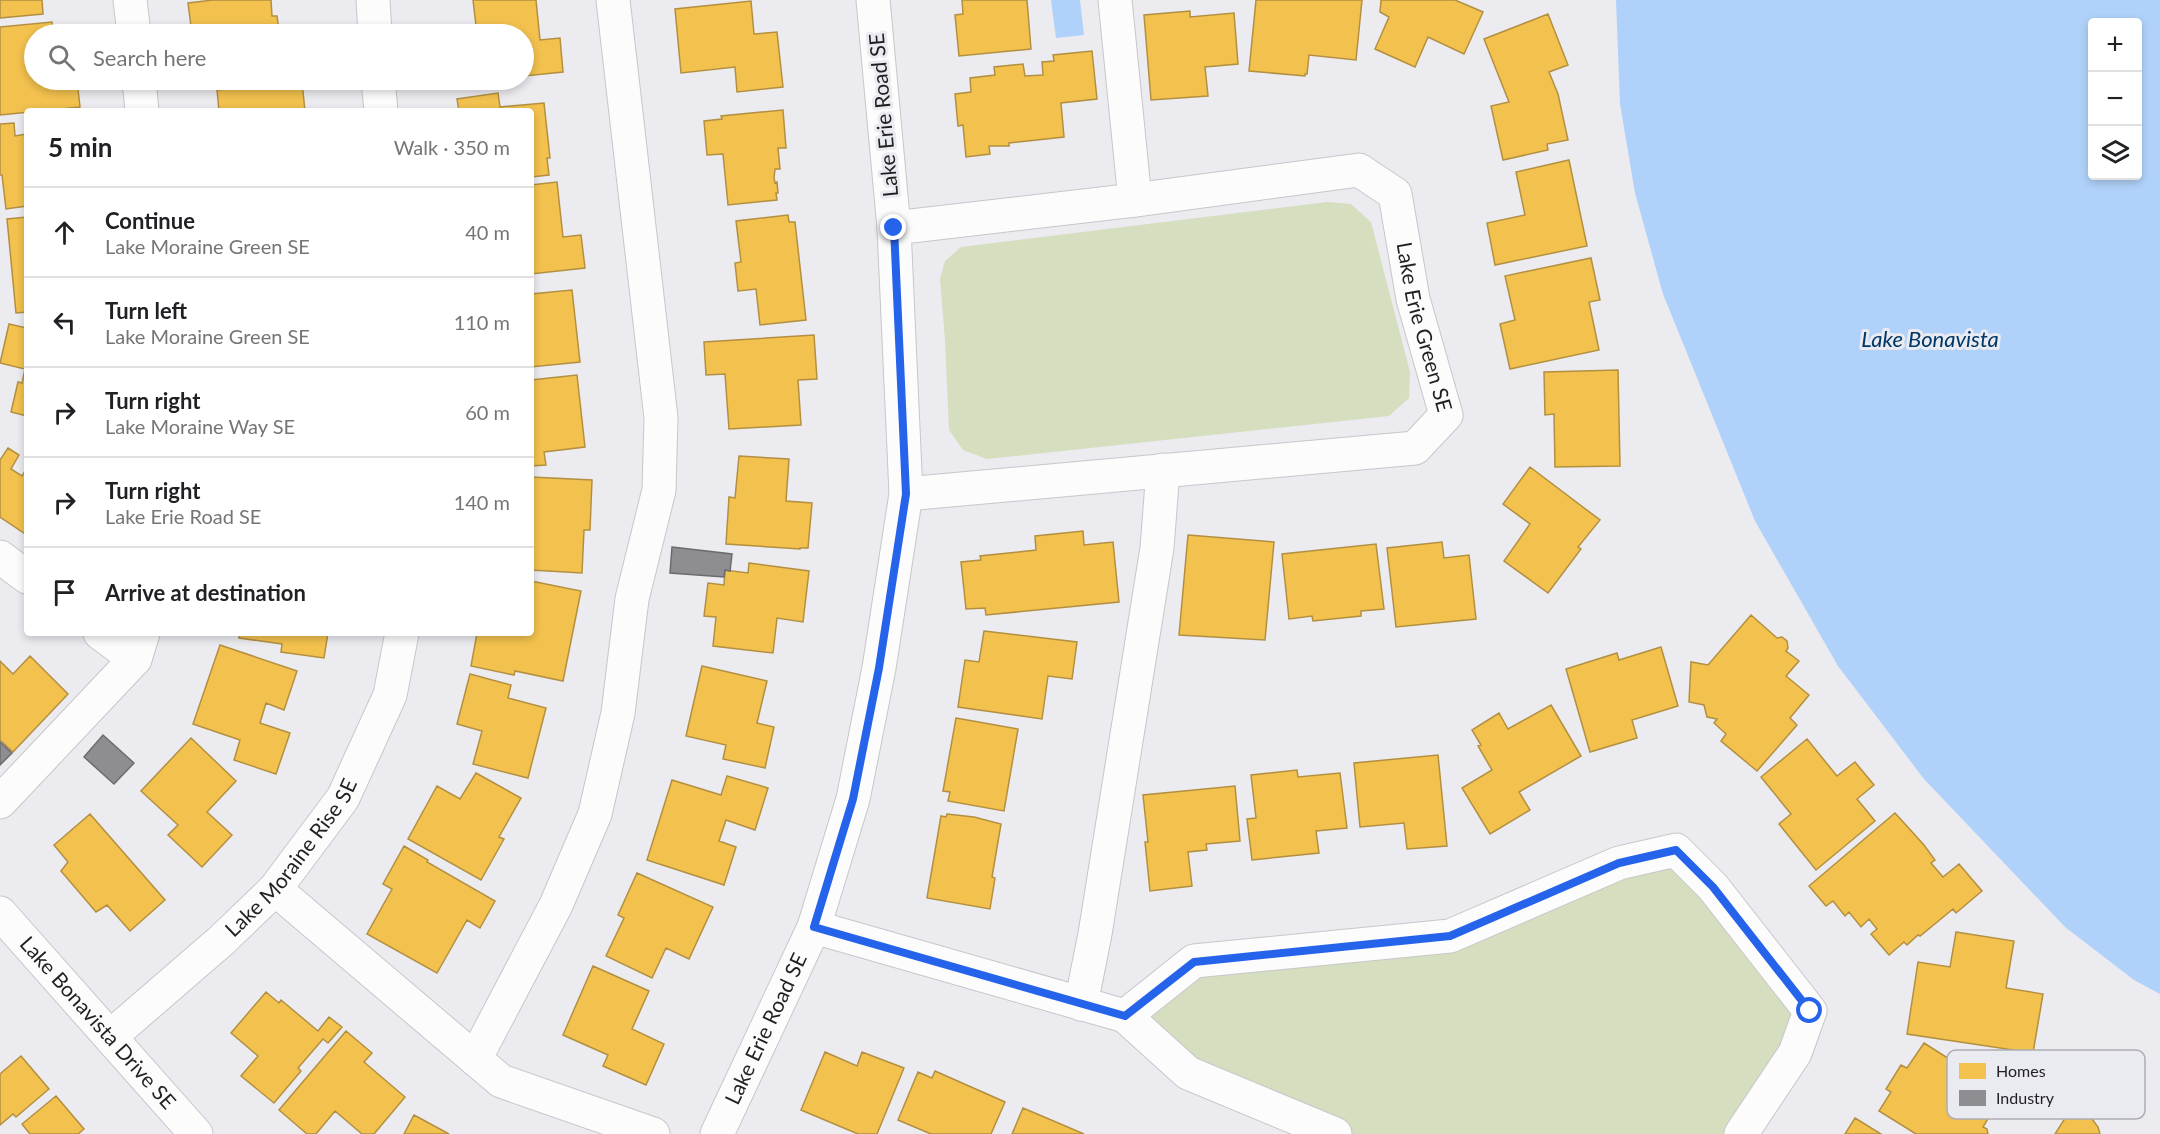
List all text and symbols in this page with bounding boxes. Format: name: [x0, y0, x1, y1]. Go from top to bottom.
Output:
map controls: [2088, 18, 2142, 180]
button: +: [2088, 18, 2142, 72]
search box: [24, 24, 534, 90]
street label: Lake Erie Road SE: [863, 32, 902, 198]
icon: search: [45, 41, 78, 74]
text: Search here: [93, 44, 206, 71]
button: −: [2088, 72, 2142, 126]
button: layers: [2088, 126, 2142, 180]
text: 5 min: [48, 131, 112, 163]
text: Walk · 350 m: [394, 135, 510, 159]
text: Continue: [105, 207, 195, 234]
route end: [880, 214, 906, 240]
icon: ahead: [48, 216, 81, 249]
text: 40 m: [465, 220, 510, 244]
text: Lake Moraine Green SE: [105, 234, 310, 258]
street label: Lake Erie Green SE: [1392, 240, 1458, 414]
text: Turn left: [105, 297, 187, 324]
icon: left: [48, 306, 81, 339]
text: 110 m: [454, 310, 510, 334]
text: Lake Moraine Green SE: [105, 324, 310, 348]
water label: Lake Bonavista: [1861, 325, 1999, 352]
text: Turn right: [105, 387, 200, 414]
icon: right: [48, 396, 81, 429]
text: 60 m: [465, 400, 510, 424]
text: Lake Moraine Way SE: [105, 414, 295, 438]
text: Turn right: [105, 477, 200, 504]
icon: right: [48, 486, 81, 519]
text: 140 m: [454, 490, 510, 514]
text: Lake Erie Road SE: [105, 504, 261, 528]
icon: arrive: [48, 576, 81, 609]
text: Arrive at destination: [105, 579, 306, 606]
street label: Lake Moraine Rise SE: [219, 774, 361, 941]
street label: Lake Bonavista Drive SE: [16, 930, 182, 1113]
street label: Lake Erie Road SE: [719, 949, 811, 1108]
route start: [1796, 997, 1822, 1023]
legend: [1947, 1050, 2145, 1119]
text: Homes: [1996, 1061, 2046, 1080]
text: Industry: [1996, 1088, 2055, 1107]

